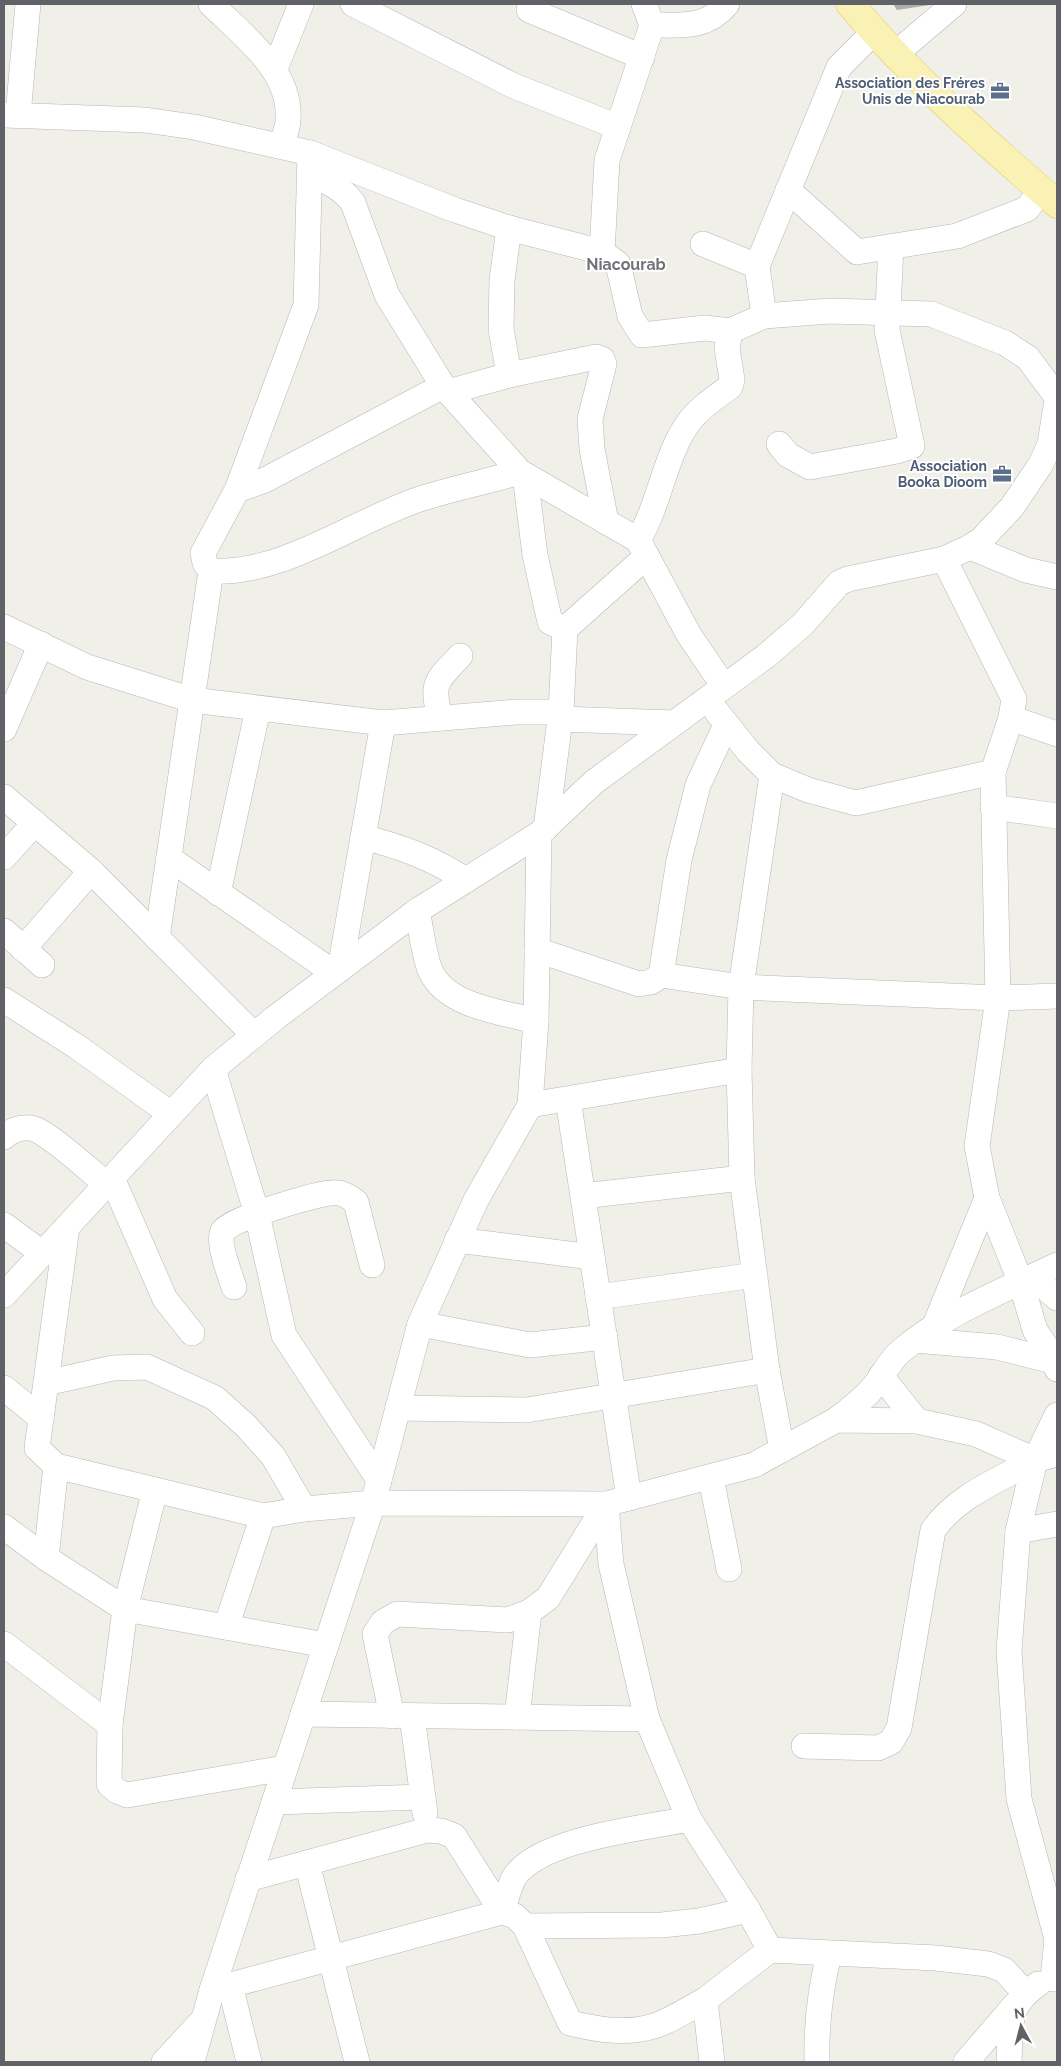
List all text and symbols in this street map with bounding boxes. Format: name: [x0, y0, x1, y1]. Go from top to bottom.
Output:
place label: Association des Fréres Unis de Niacourab: [835, 75, 985, 107]
office icon: Association des Fréres Unis de Niacourab: [989, 80, 1011, 102]
district label: Niacourab: [586, 255, 666, 274]
place label: Association Booka Dioom: [898, 458, 987, 490]
office icon: Association Booka Dioom: [991, 463, 1013, 485]
north arrow: [996, 2001, 1046, 2051]
text: N: [1013, 2005, 1026, 2022]

